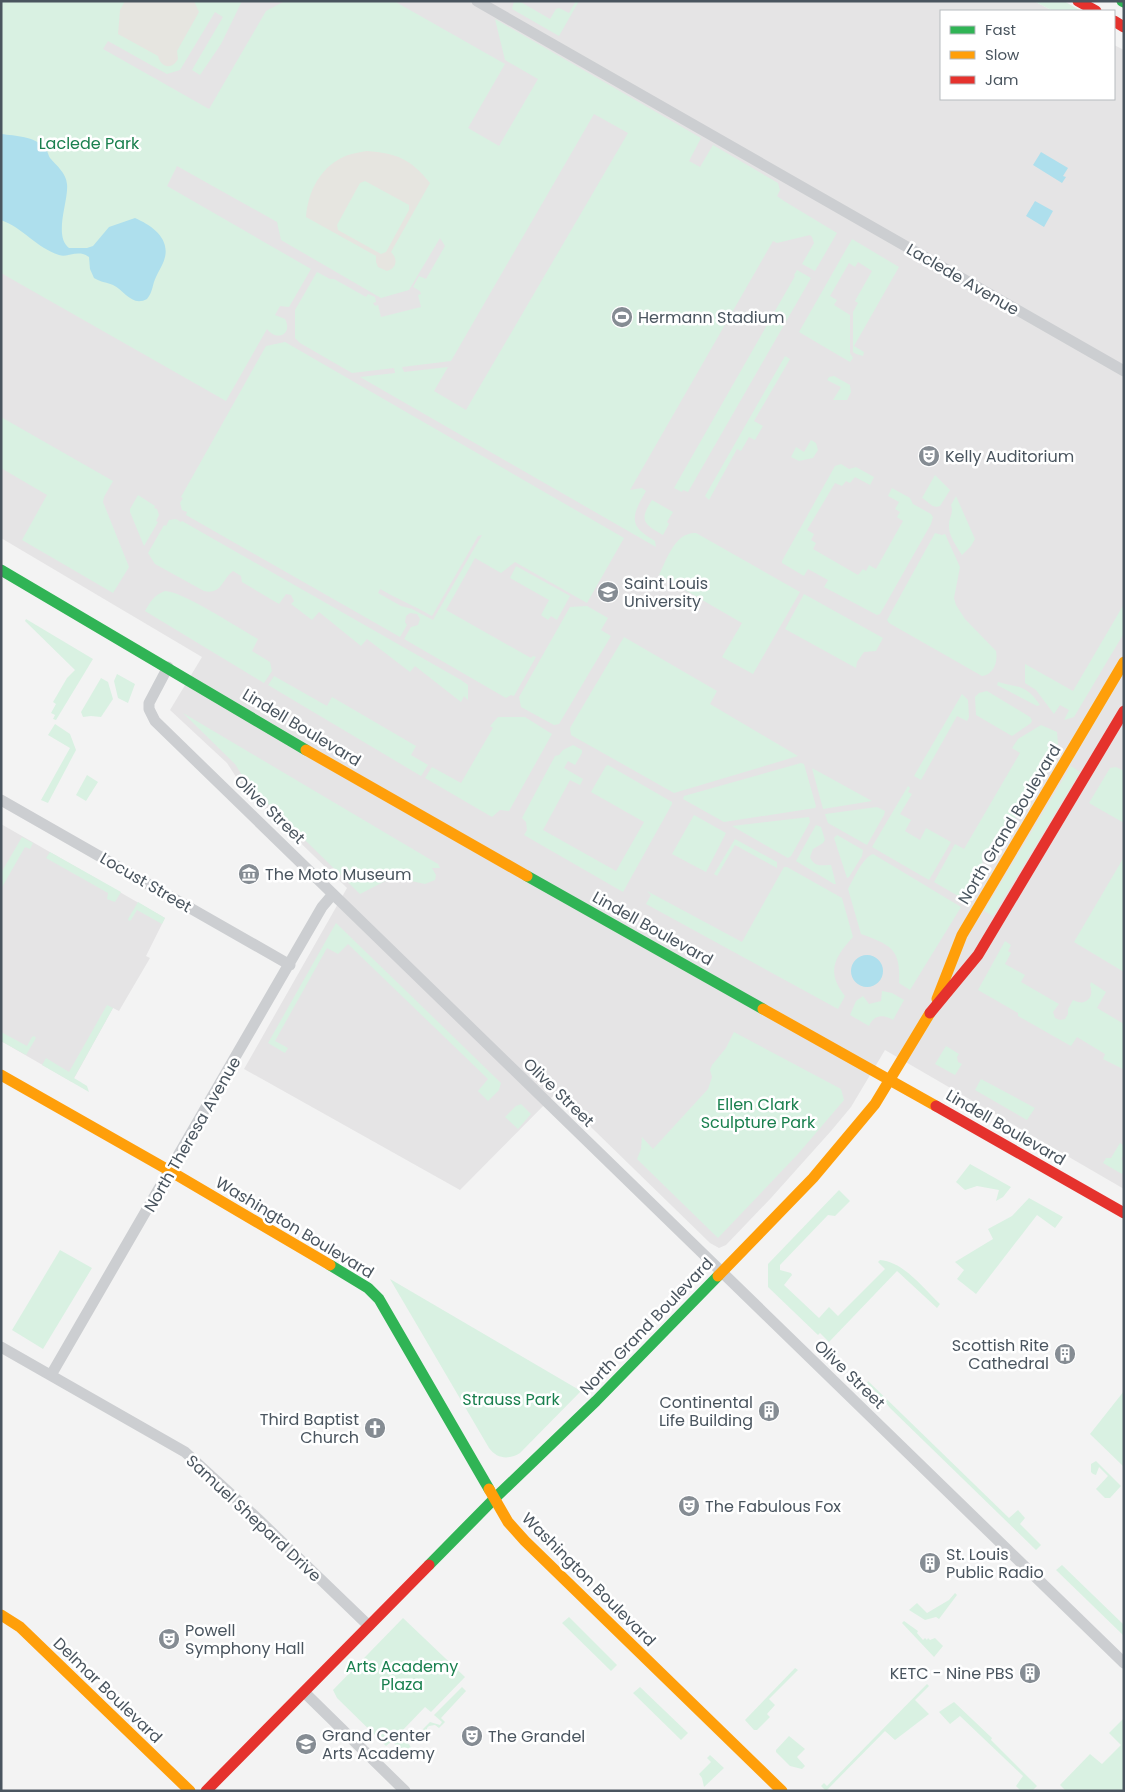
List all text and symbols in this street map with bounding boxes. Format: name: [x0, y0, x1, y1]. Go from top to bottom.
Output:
legend: [940, 10, 1115, 100]
text: Fast: [985, 19, 1016, 40]
text: Slow: [985, 44, 1020, 65]
text: Jam: [985, 69, 1019, 90]
park label: Laclede Park: [39, 132, 140, 155]
street label: Laclede Avenue: [902, 238, 1023, 321]
sports icon: Hermann Stadium: [610, 305, 634, 329]
place label: Hermann Stadium: [638, 306, 785, 329]
theatre icon: Kelly Auditorium: [917, 444, 941, 468]
place label: Kelly Auditorium: [945, 445, 1074, 468]
place label: Saint Louis University: [624, 572, 708, 613]
school or university icon: Saint Louis University: [596, 580, 620, 604]
street label: Lindell Boulevard: [238, 683, 365, 772]
street label: North Grand Boulevard: [952, 740, 1066, 909]
street label: Olive Street: [229, 770, 310, 849]
street label: Locust Street: [96, 847, 196, 918]
museum icon: The Moto Museum: [237, 862, 261, 886]
place label: The Moto Museum: [265, 863, 411, 886]
street label: Lindell Boulevard: [588, 886, 717, 971]
street label: North Theresa Avenue: [138, 1052, 246, 1216]
street label: Olive Street: [518, 1053, 599, 1132]
street label: Lindell Boulevard: [942, 1084, 1070, 1171]
park label: Ellen Clark Sculpture Park: [701, 1093, 816, 1134]
street label: Washington Boulevard: [211, 1171, 378, 1284]
street label: North Grand Boulevard: [574, 1253, 718, 1400]
place label: Scottish Rite Cathedral: [952, 1334, 1049, 1375]
street label: Olive Street: [809, 1335, 890, 1414]
building icon: Scottish Rite Cathedral: [1053, 1342, 1077, 1366]
park label: Strauss Park: [462, 1388, 561, 1411]
place label: Continental Life Building: [659, 1391, 753, 1432]
building icon: Continental Life Building: [757, 1399, 781, 1423]
place label: Third Baptist Church: [260, 1408, 359, 1449]
church icon: Third Baptist Church: [363, 1416, 387, 1440]
street label: Samuel Shepard Drive: [181, 1449, 326, 1587]
theatre icon: The Fabulous Fox: [677, 1494, 701, 1518]
place label: The Fabulous Fox: [705, 1495, 841, 1518]
street label: Washington Boulevard: [516, 1507, 661, 1652]
place label: St. Louis Public Radio: [946, 1543, 1044, 1584]
building icon: St. Louis Public Radio: [918, 1551, 942, 1575]
place label: Powell Symphony Hall: [185, 1619, 304, 1660]
theatre icon: Powell Symphony Hall: [157, 1627, 181, 1651]
street label: Delmar Boulevard: [48, 1632, 167, 1748]
park label: Arts Academy Plaza: [346, 1655, 458, 1696]
building icon: KETC - Nine PBS: [1018, 1661, 1042, 1685]
place label: KETC - Nine PBS: [890, 1662, 1014, 1685]
place label: Grand Center Arts Academy: [322, 1724, 435, 1765]
theatre icon: The Grandel: [460, 1724, 484, 1748]
place label: The Grandel: [488, 1725, 585, 1748]
school or university icon: Grand Center Arts Academy: [294, 1732, 318, 1756]

